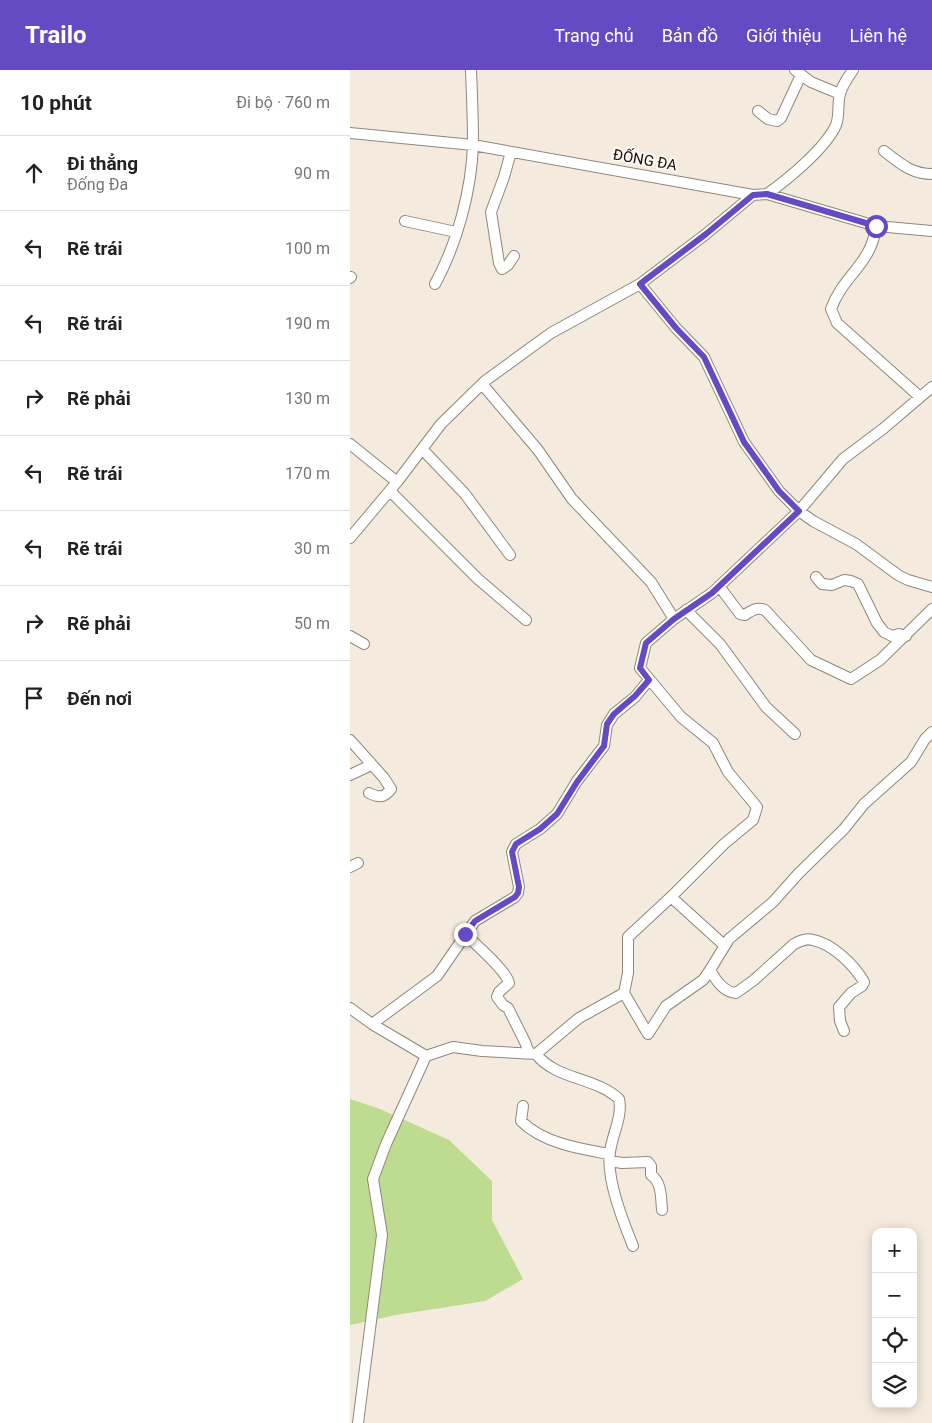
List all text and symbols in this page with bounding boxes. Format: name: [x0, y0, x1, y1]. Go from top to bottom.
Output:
text: Trailo: [25, 21, 87, 49]
text: Trang chủ: [554, 25, 634, 46]
text: Bản đồ: [662, 25, 718, 46]
text: Giới thiệu: [746, 25, 822, 46]
text: Liên hệ: [850, 25, 907, 46]
text: 10 phút: [20, 91, 92, 115]
text: Đi bộ · 760 m: [236, 93, 330, 112]
street label: ĐỐNG ĐA: [612, 145, 679, 175]
text: Đi thẳng: [67, 152, 138, 175]
icon: ahead: [20, 159, 48, 187]
text: 90 m: [294, 164, 330, 183]
text: Đống Đa: [67, 175, 128, 194]
route start: [865, 215, 888, 238]
icon: left: [20, 234, 48, 262]
text: Rẽ trái: [67, 237, 122, 260]
text: 100 m: [285, 239, 330, 258]
icon: left: [20, 309, 48, 337]
text: Rẽ trái: [67, 312, 122, 335]
text: 190 m: [285, 314, 330, 333]
icon: right: [20, 384, 48, 412]
text: Rẽ phải: [67, 387, 131, 410]
text: 130 m: [285, 389, 330, 408]
icon: left: [20, 459, 48, 487]
text: Rẽ trái: [67, 462, 122, 485]
text: 170 m: [285, 464, 330, 483]
icon: left: [20, 534, 48, 562]
text: Rẽ trái: [67, 537, 122, 560]
text: 30 m: [294, 539, 330, 558]
icon: right: [20, 609, 48, 637]
text: Rẽ phải: [67, 612, 131, 635]
text: 50 m: [294, 614, 330, 633]
icon: arrive: [20, 684, 48, 712]
text: Đến nơi: [67, 687, 132, 710]
route end: [454, 923, 477, 946]
map controls: [872, 1228, 917, 1408]
button: +: [872, 1228, 917, 1273]
button: −: [872, 1273, 917, 1318]
button: locate: [872, 1318, 917, 1363]
button: layers: [872, 1363, 917, 1408]

